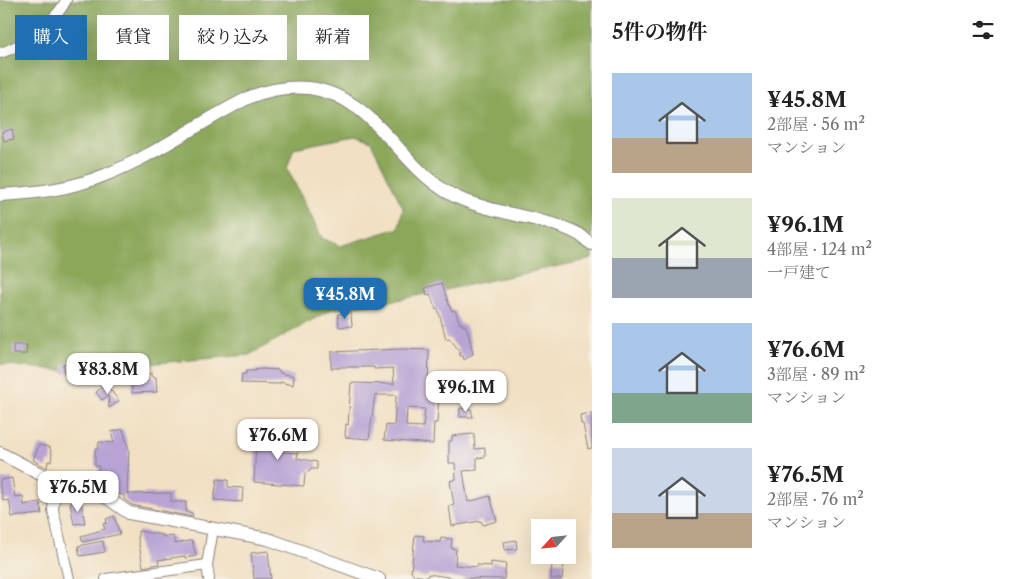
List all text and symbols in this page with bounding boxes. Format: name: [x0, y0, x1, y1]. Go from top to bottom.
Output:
chip: 購入: [15, 15, 87, 60]
chip: 賃貸: [97, 15, 169, 60]
chip: 絞り込み: [179, 15, 287, 60]
chip: 新着: [297, 15, 369, 60]
icon: filters: [969, 16, 997, 44]
text: 5件の物件: [612, 19, 708, 44]
text: ¥45.8M: [767, 87, 846, 112]
icon: home: [652, 93, 712, 153]
text: 2部屋 · 56 m²: [767, 114, 865, 134]
text: マンション: [767, 137, 846, 157]
text: ¥96.1M: [767, 212, 844, 237]
icon: home: [652, 218, 712, 278]
text: 4部屋 · 124 m²: [767, 239, 872, 259]
text: 一戸建て: [767, 262, 831, 282]
pin: ¥45.8M: [304, 278, 386, 320]
text: ¥45.8M: [315, 284, 375, 304]
text: ¥76.6M: [767, 337, 845, 362]
icon: home: [652, 343, 712, 403]
pin: ¥83.8M: [67, 352, 149, 395]
text: ¥83.8M: [77, 359, 139, 379]
text: 3部屋 · 89 m²: [767, 364, 865, 384]
pin: ¥96.1M: [425, 370, 507, 413]
text: ¥96.1M: [437, 377, 495, 397]
text: マンション: [767, 387, 846, 407]
pin: ¥76.6M: [237, 418, 319, 461]
text: ¥76.6M: [248, 425, 308, 445]
text: ¥76.5M: [767, 462, 844, 487]
icon: home: [652, 468, 712, 528]
pin: ¥76.5M: [37, 470, 119, 513]
text: ¥76.5M: [49, 477, 107, 497]
text: 2部屋 · 76 m²: [767, 489, 864, 509]
text: マンション: [767, 512, 846, 532]
north arrow: [531, 519, 576, 564]
map controls: [531, 519, 576, 564]

